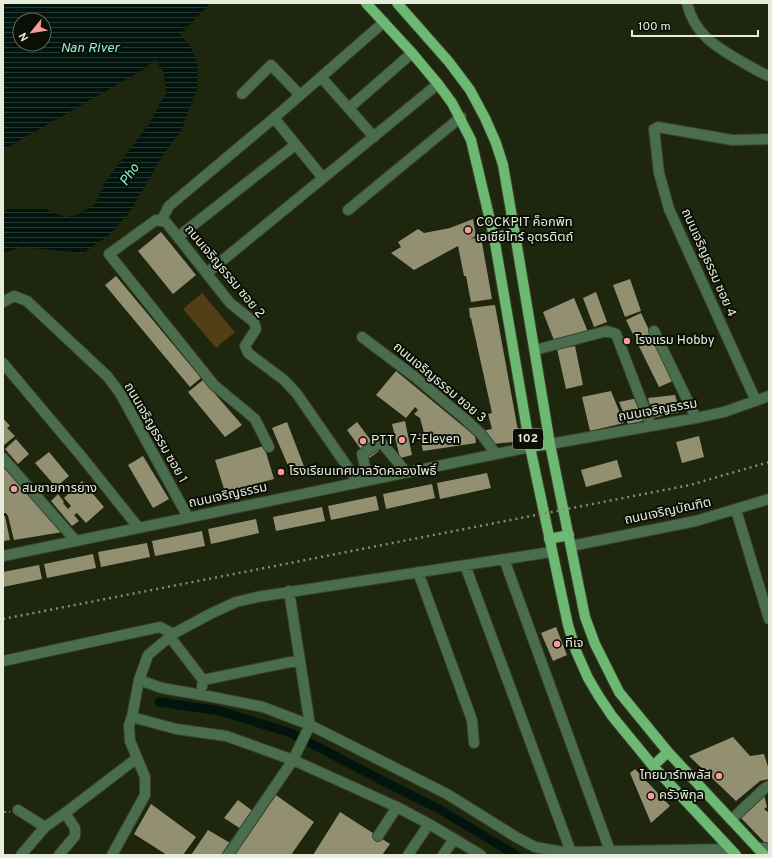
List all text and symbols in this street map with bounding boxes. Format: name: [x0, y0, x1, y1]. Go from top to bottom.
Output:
north arrow: [12, 12, 52, 52]
scale bar: [632, 12, 758, 38]
text: 100 m: [638, 19, 671, 35]
text: N: [16, 30, 32, 43]
water label: Nan River: [61, 40, 121, 57]
water label: Pho: [116, 160, 144, 190]
street label: ถนนเจริญธรรม ซอย 4: [677, 206, 739, 320]
place label: COCKPIT ค็อกพิท เอเซียไทร์ อุตรดิตถ์: [476, 215, 573, 246]
street label: ถนนเจริญธรรม ซอย 2: [180, 222, 268, 322]
marker: COCKPIT ค็อกพิท เอเซียไทร์ อุตรดิตถ์: [463, 225, 473, 235]
place label: โรงแรม Hobby: [635, 333, 715, 349]
marker: โรงแรม Hobby: [622, 336, 632, 346]
street label: ถนนเจริญธรรม ซอย 3: [389, 339, 489, 427]
street label: ถนนเจริญธรรม ซอย 1: [120, 380, 190, 486]
street label: ถนนเจริญธรรม: [617, 396, 699, 426]
road number: 102: [513, 429, 543, 449]
place label: 7-Eleven: [410, 432, 460, 448]
place label: PTT: [371, 433, 394, 449]
marker: 7-Eleven: [397, 435, 407, 445]
marker: PTT: [358, 436, 368, 446]
place label: โรงเรียนเทศบาลวัดคลองโพธิ์: [289, 463, 437, 480]
marker: โรงเรียนเทศบาลวัดคลองโพธิ์: [276, 467, 286, 477]
street label: ถนนเจริญธรรม: [187, 480, 269, 512]
place label: สมชายการยาง: [22, 481, 97, 497]
marker: สมชายการยาง: [9, 484, 19, 494]
street label: ถนนเจริญบัณฑิต: [623, 495, 713, 529]
place label: ทีเจ: [565, 636, 583, 652]
marker: ทีเจ: [552, 639, 562, 649]
place label: ไทยมาร์ทพลัส: [639, 768, 711, 784]
marker: ไทยมาร์ทพลัส: [714, 771, 724, 781]
place label: ครัวพิกุล: [659, 788, 704, 804]
marker: ครัวพิกุล: [646, 791, 656, 801]

